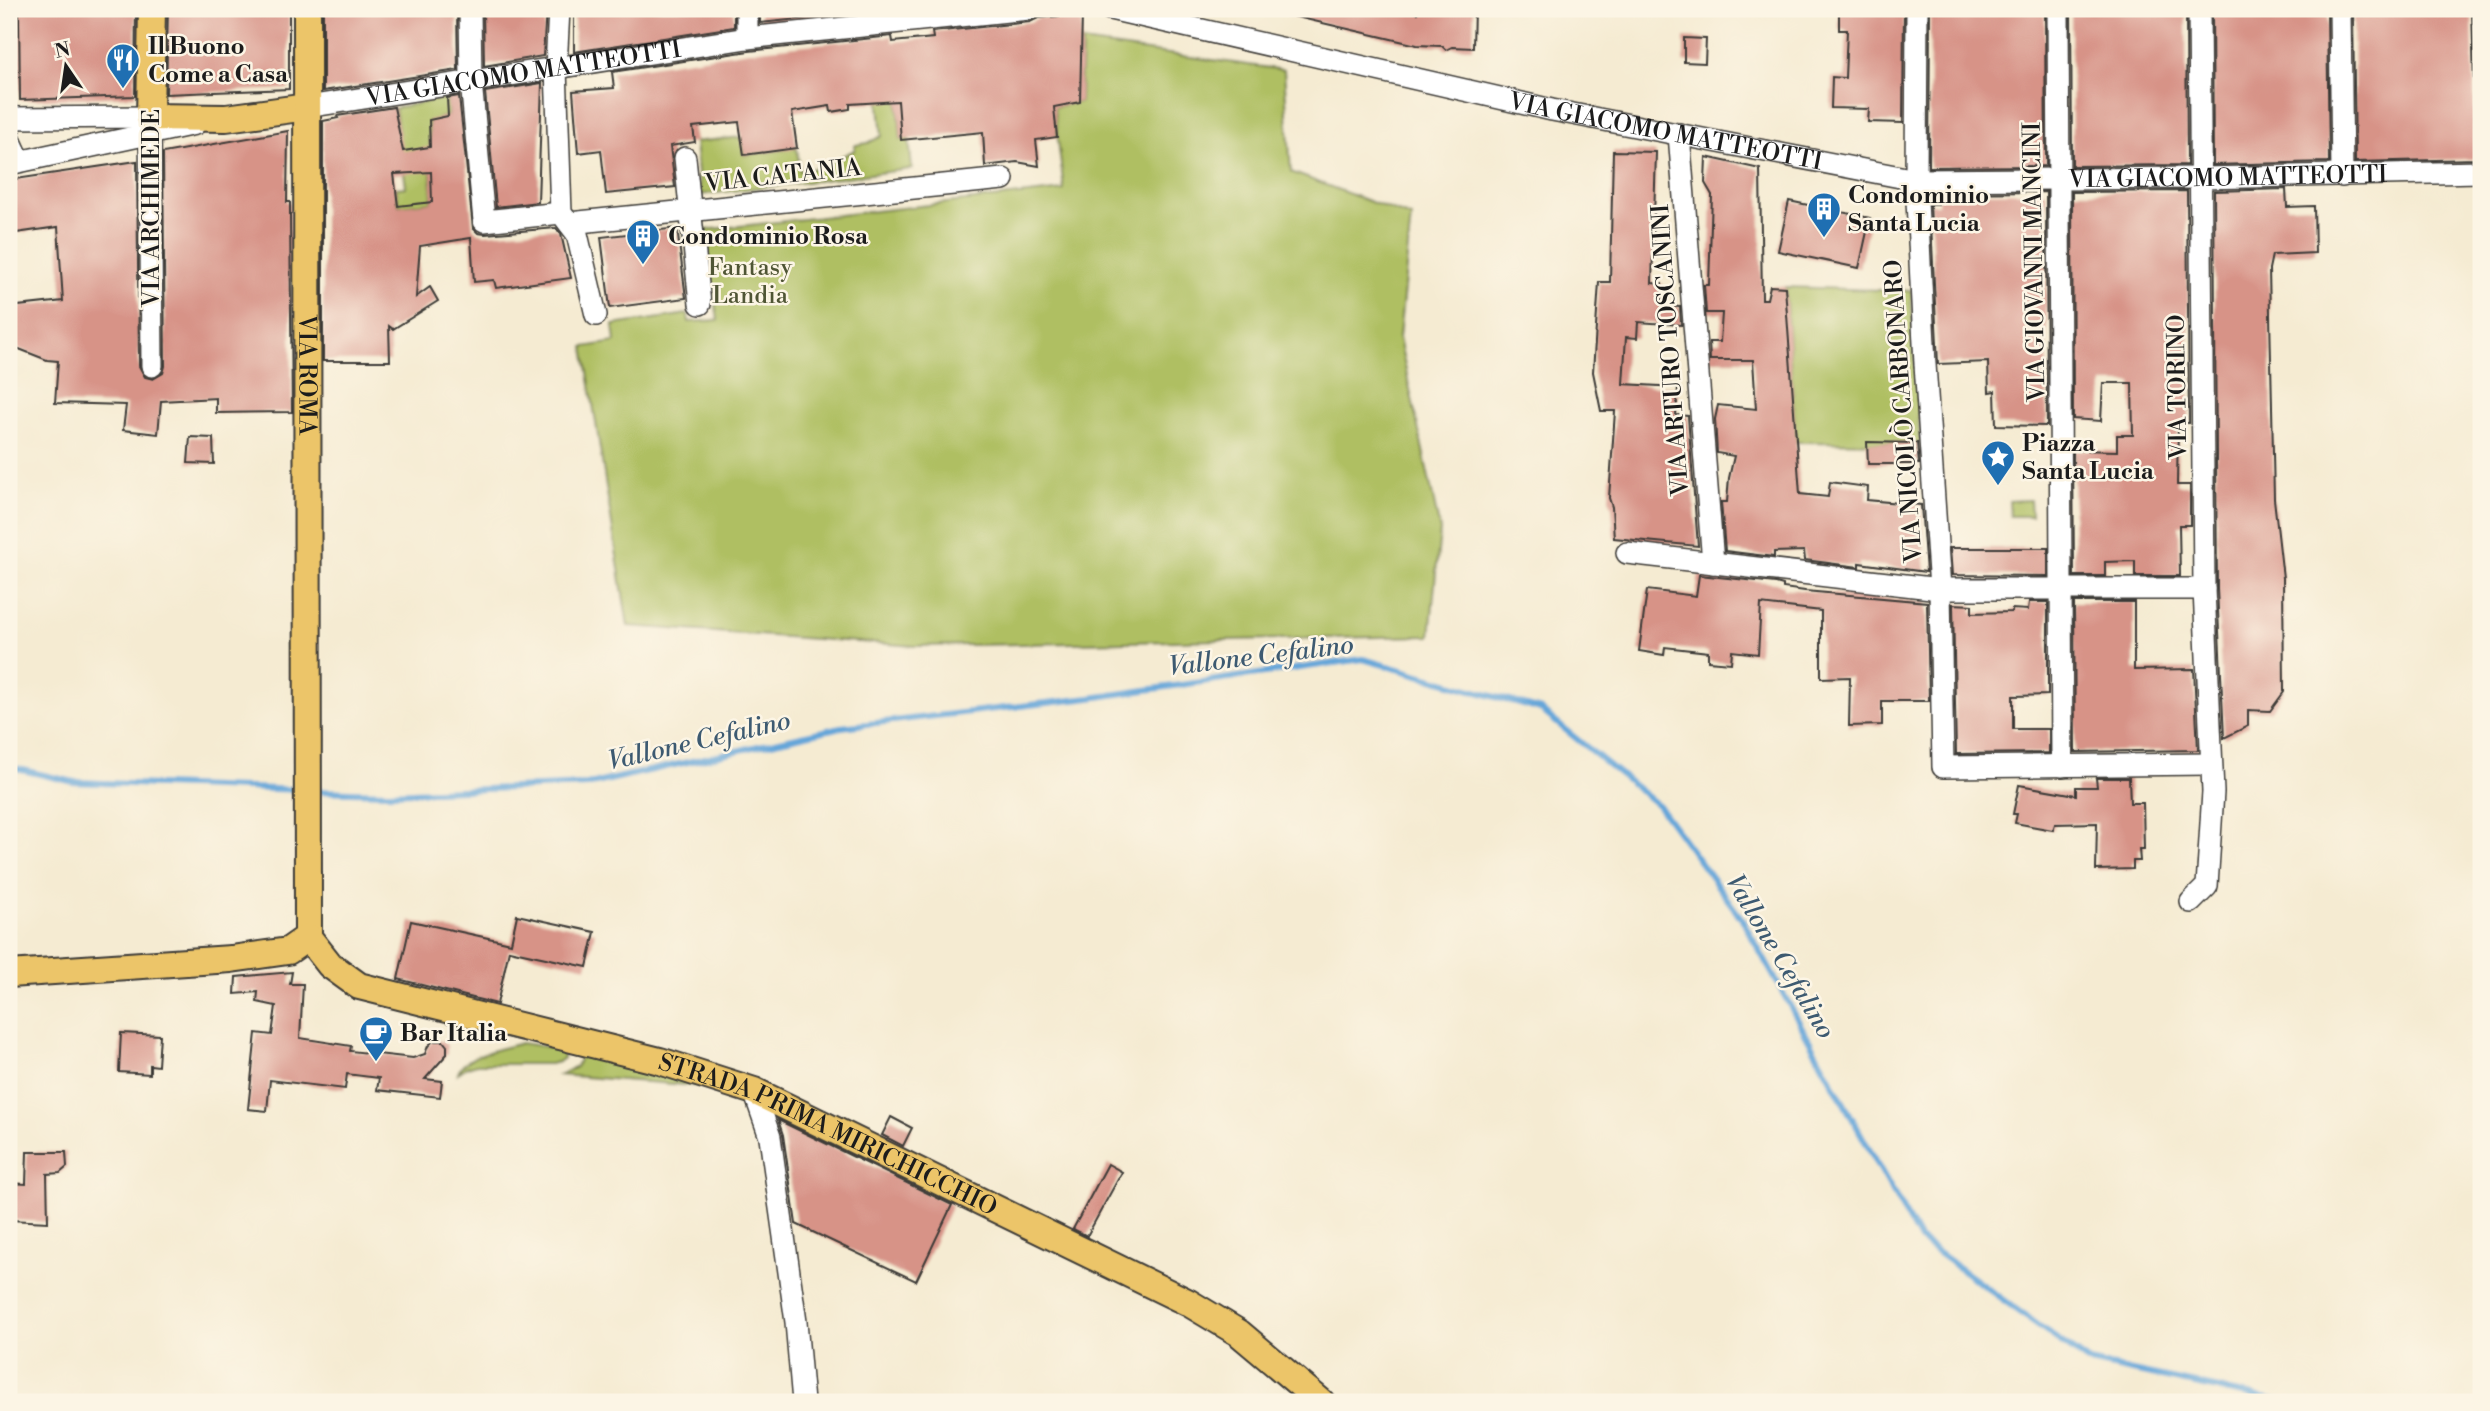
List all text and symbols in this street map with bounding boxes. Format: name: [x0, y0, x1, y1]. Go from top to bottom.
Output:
north arrow: [32, 32, 102, 102]
place label: Il Buono Come a Casa: [148, 32, 289, 90]
street label: VIA GIACOMO MATTEOTTI: [363, 35, 683, 114]
text: N: [52, 37, 72, 64]
restaurant icon: Il Buono Come a Casa: [104, 41, 142, 90]
street label: VIA GIACOMO MATTEOTTI: [1505, 86, 1825, 178]
street label: VIA ARCHIMEDE: [137, 109, 167, 308]
street label: VIA GIOVANNI MANCINI: [2018, 122, 2052, 403]
street label: VIA CATANIA: [703, 153, 863, 199]
street label: VIA GIACOMO MATTEOTTI: [2067, 160, 2388, 195]
place label: Condominio Santa Lucia: [1848, 181, 1989, 239]
building icon: Condominio Santa Lucia: [1805, 190, 1843, 239]
street label: VIA ARTURO TOSCANINI: [1646, 203, 1696, 498]
building icon: Condominio Rosa: [624, 217, 662, 266]
place label: Condominio Rosa: [668, 222, 869, 252]
park label: Fantasy Landia: [708, 253, 793, 311]
street label: VIA NICOLÒ CARBONARO: [1876, 258, 1930, 565]
street label: VIA ROMA: [291, 314, 321, 436]
street label: VIA TORINO: [2162, 314, 2194, 461]
place label: Piazza Santa Lucia: [2022, 429, 2155, 487]
place icon: Piazza Santa Lucia: [1979, 438, 2017, 487]
water label: Vallone Cefalino: [1167, 629, 1356, 683]
water label: Vallone Cefalino: [605, 704, 794, 778]
water label: Vallone Cefalino: [1718, 868, 1842, 1045]
cafe icon: Bar Italia: [357, 1014, 395, 1063]
place label: Bar Italia: [400, 1019, 508, 1049]
street label: STRADA PRIMA MIRICHICCHIO: [654, 1047, 1002, 1223]

